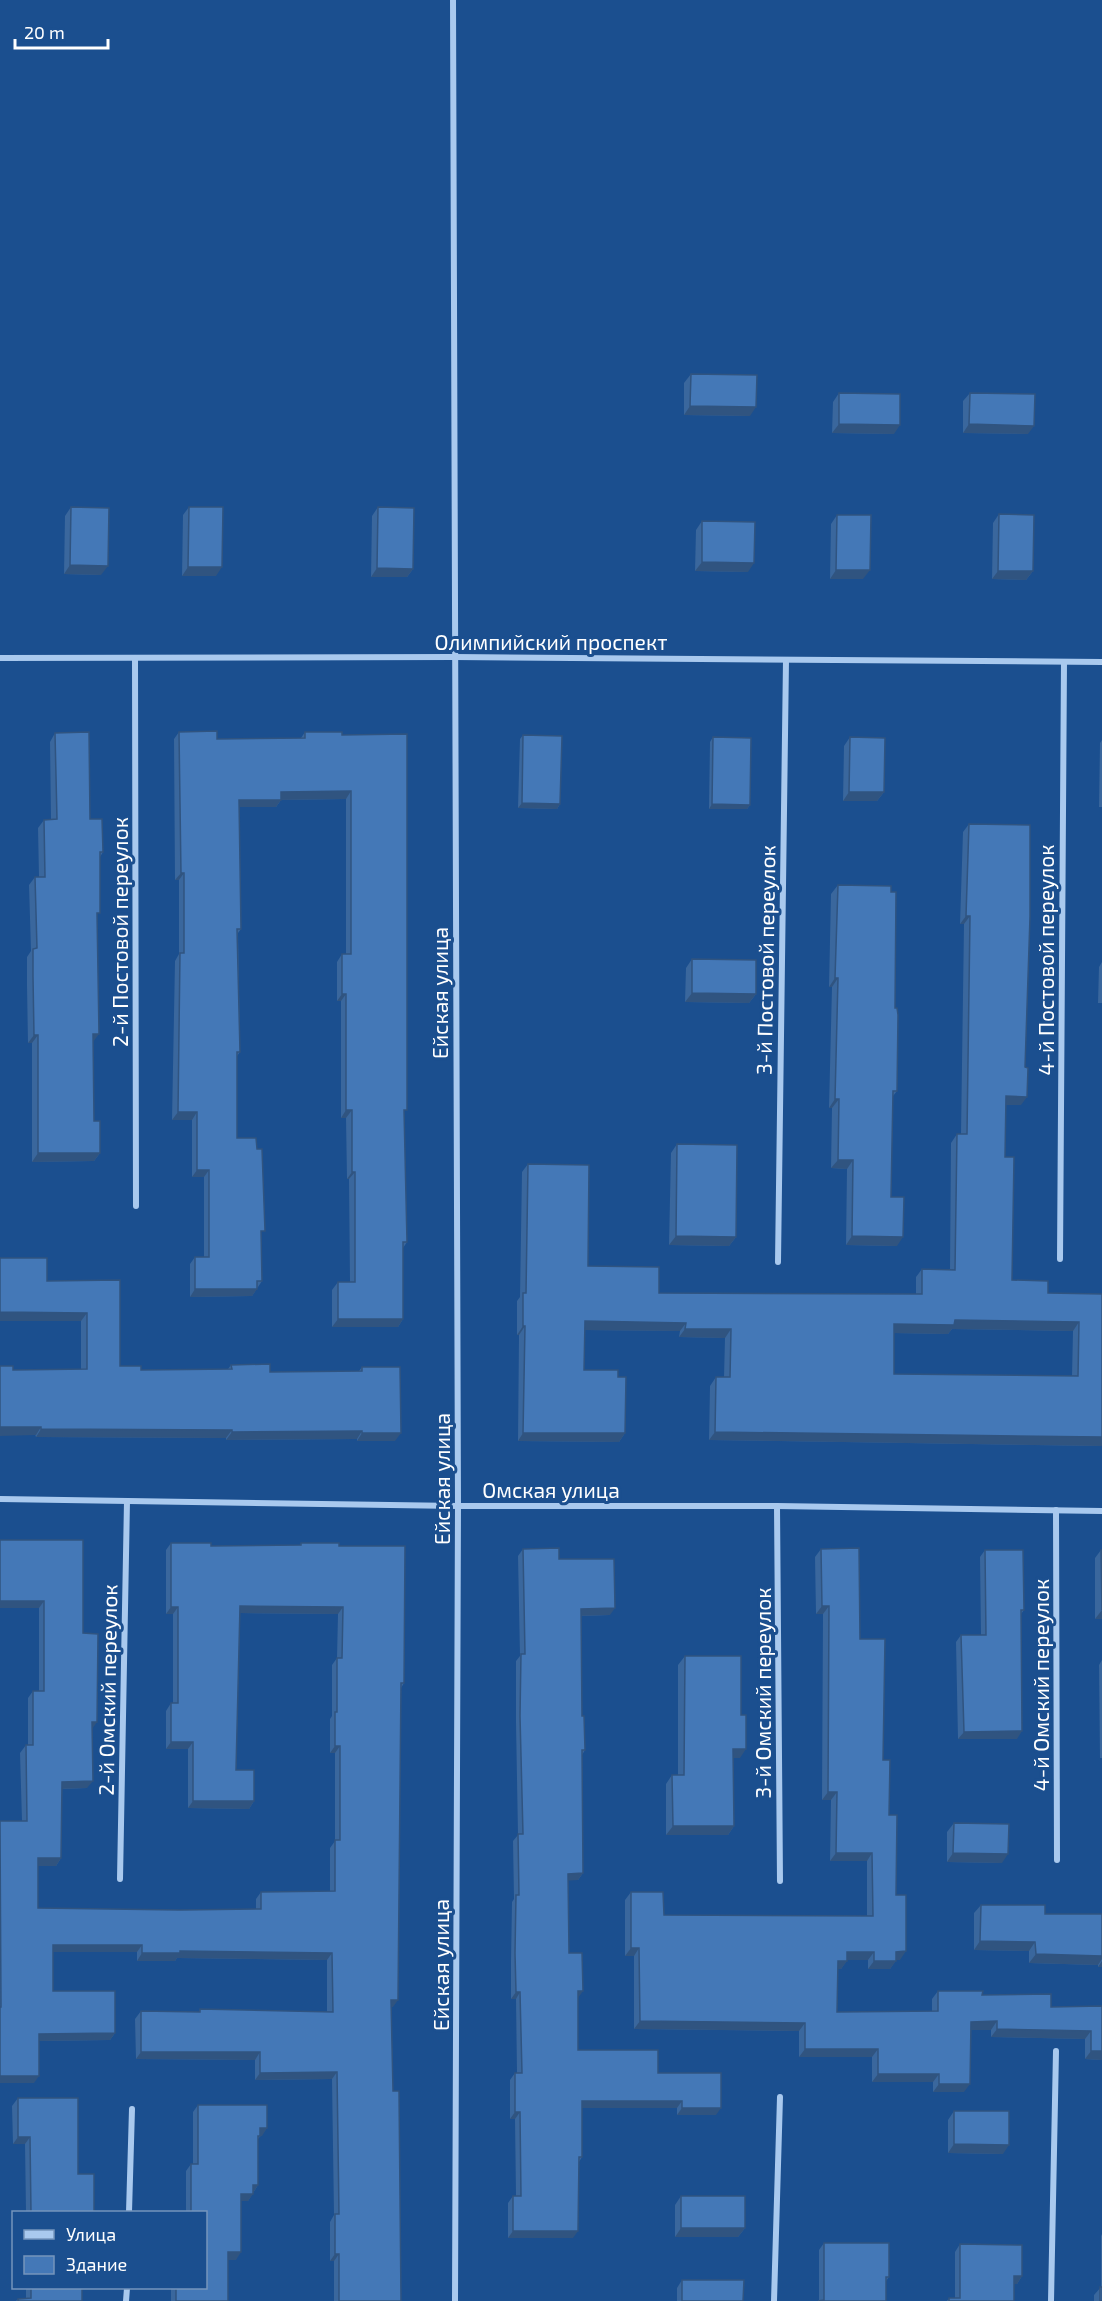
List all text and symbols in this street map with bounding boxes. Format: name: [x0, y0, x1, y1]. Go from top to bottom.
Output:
scale bar: [15, 12, 108, 50]
text: 20 m: [24, 21, 65, 43]
street label: Олимпийский проспект: [435, 629, 667, 654]
street label: 2-й Постовой переулок: [107, 817, 133, 1047]
street label: 3-й Постовой переулок: [750, 845, 781, 1075]
street label: 4-й Постовой переулок: [1033, 845, 1059, 1075]
street label: Ейская улица: [427, 927, 453, 1059]
street label: Ейская улица: [429, 1413, 455, 1545]
street label: Омская улица: [482, 1477, 620, 1503]
street label: 4-й Омский переулок: [1028, 1579, 1054, 1791]
street label: 2-й Омский переулок: [93, 1584, 122, 1796]
street label: 3-й Омский переулок: [750, 1587, 776, 1799]
street label: Ейская улица: [428, 1899, 454, 2031]
legend: [12, 2211, 207, 2289]
text: Улица: [66, 2223, 116, 2245]
text: Здание: [66, 2253, 127, 2275]

